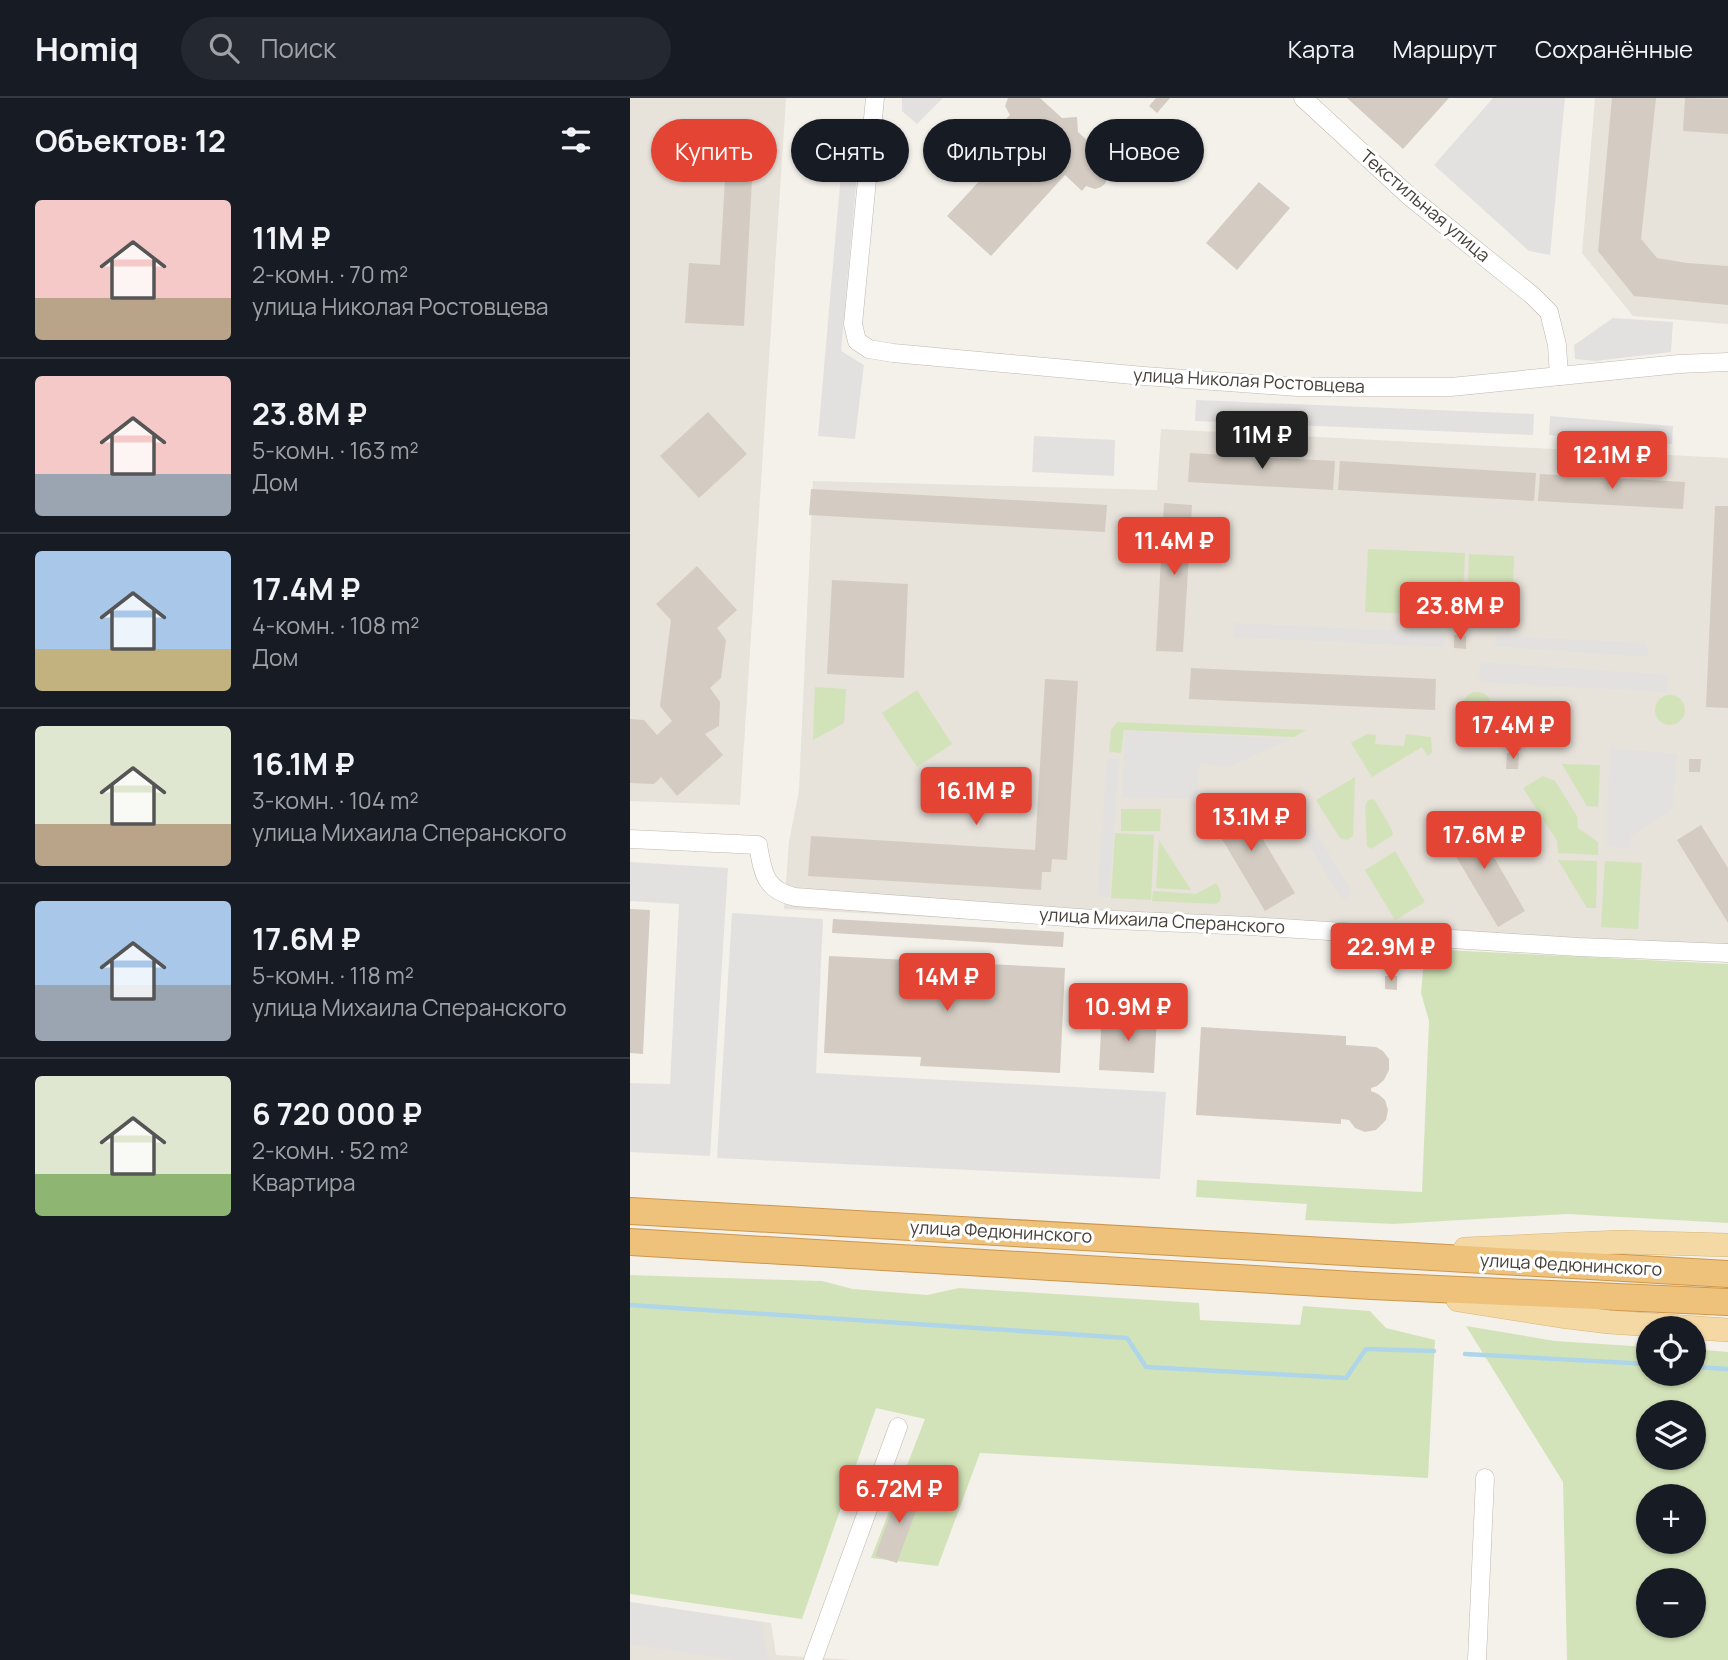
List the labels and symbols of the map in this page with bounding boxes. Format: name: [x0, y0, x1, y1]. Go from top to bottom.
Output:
street label: Текстильная улица: [1356, 144, 1496, 267]
street label: улица Николая Ростовцева: [1133, 362, 1366, 398]
pin: 11M ₽: [1213, 412, 1311, 471]
pin: 12.1M ₽: [1547, 432, 1677, 491]
pin: 11.4M ₽: [1109, 518, 1239, 577]
pin: 23.8M ₽: [1395, 582, 1525, 642]
pin: 17.4M ₽: [1448, 702, 1578, 761]
pin: 16.1M ₽: [911, 768, 1041, 827]
pin: 13.1M ₽: [1186, 794, 1316, 853]
pin: 17.6M ₽: [1419, 812, 1549, 871]
street label: улица Михаила Сперанского: [1038, 902, 1286, 938]
pin: 22.9M ₽: [1326, 924, 1456, 983]
pin: 14M ₽: [898, 954, 996, 1013]
pin: 10.9M ₽: [1063, 984, 1193, 1043]
street label: улица Федюнинского: [909, 1214, 1093, 1248]
street label: улица Федюнинского: [1479, 1247, 1663, 1281]
pin: 6.72M ₽: [834, 1466, 964, 1525]

